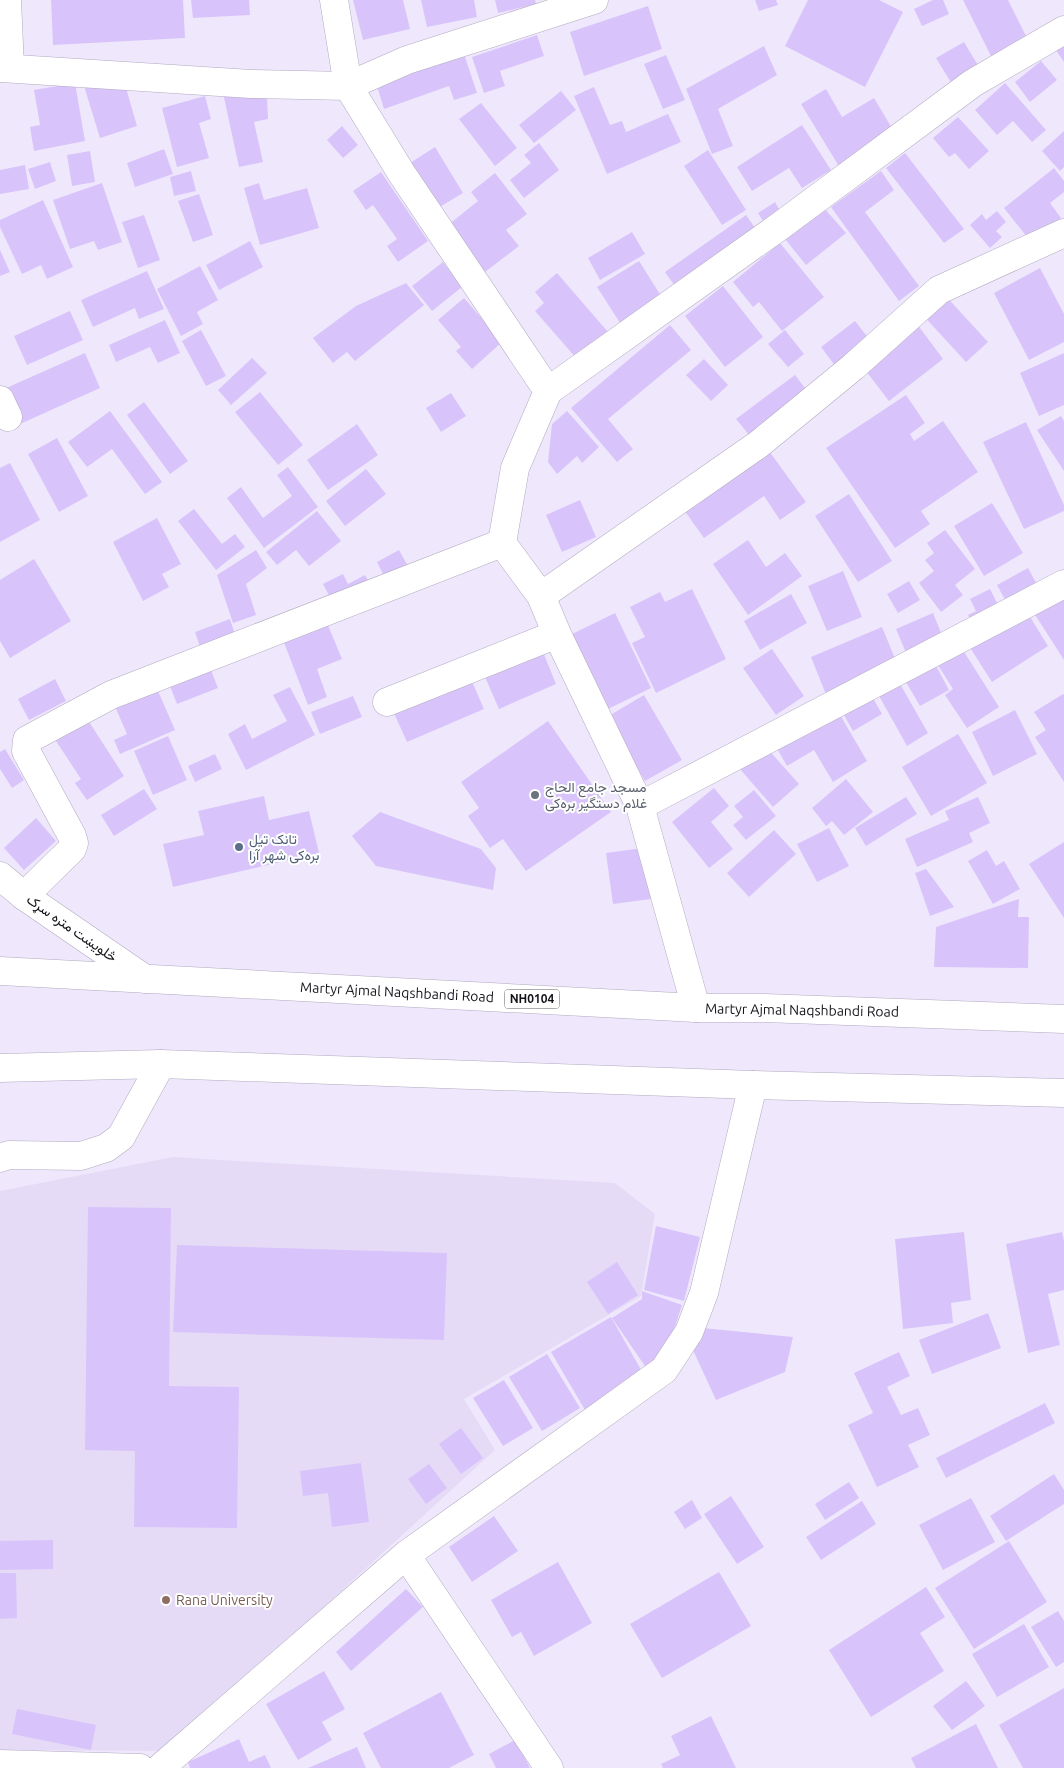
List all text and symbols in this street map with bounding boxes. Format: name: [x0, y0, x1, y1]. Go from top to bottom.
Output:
place label: مسجد جامع الحاج غلام دستگیر بره‌کی: [545, 779, 647, 812]
marker: مسجد جامع الحاج غلام دستگیر بره‌کی: [529, 789, 541, 801]
place label: تانک تیل بره‌کی شهر آرا: [249, 831, 319, 864]
marker: تانک تیل بره‌کی شهر آرا: [233, 841, 245, 853]
street label: څلویښت متره سړک: [23, 891, 120, 967]
street label: Martyr Ajmal Naqshbandi Road: [300, 979, 494, 1005]
road number: NH0104: [504, 990, 560, 1009]
street label: Martyr Ajmal Naqshbandi Road: [705, 1000, 899, 1020]
place label: Rana University: [176, 1592, 273, 1608]
marker: Rana University: [160, 1594, 172, 1606]

